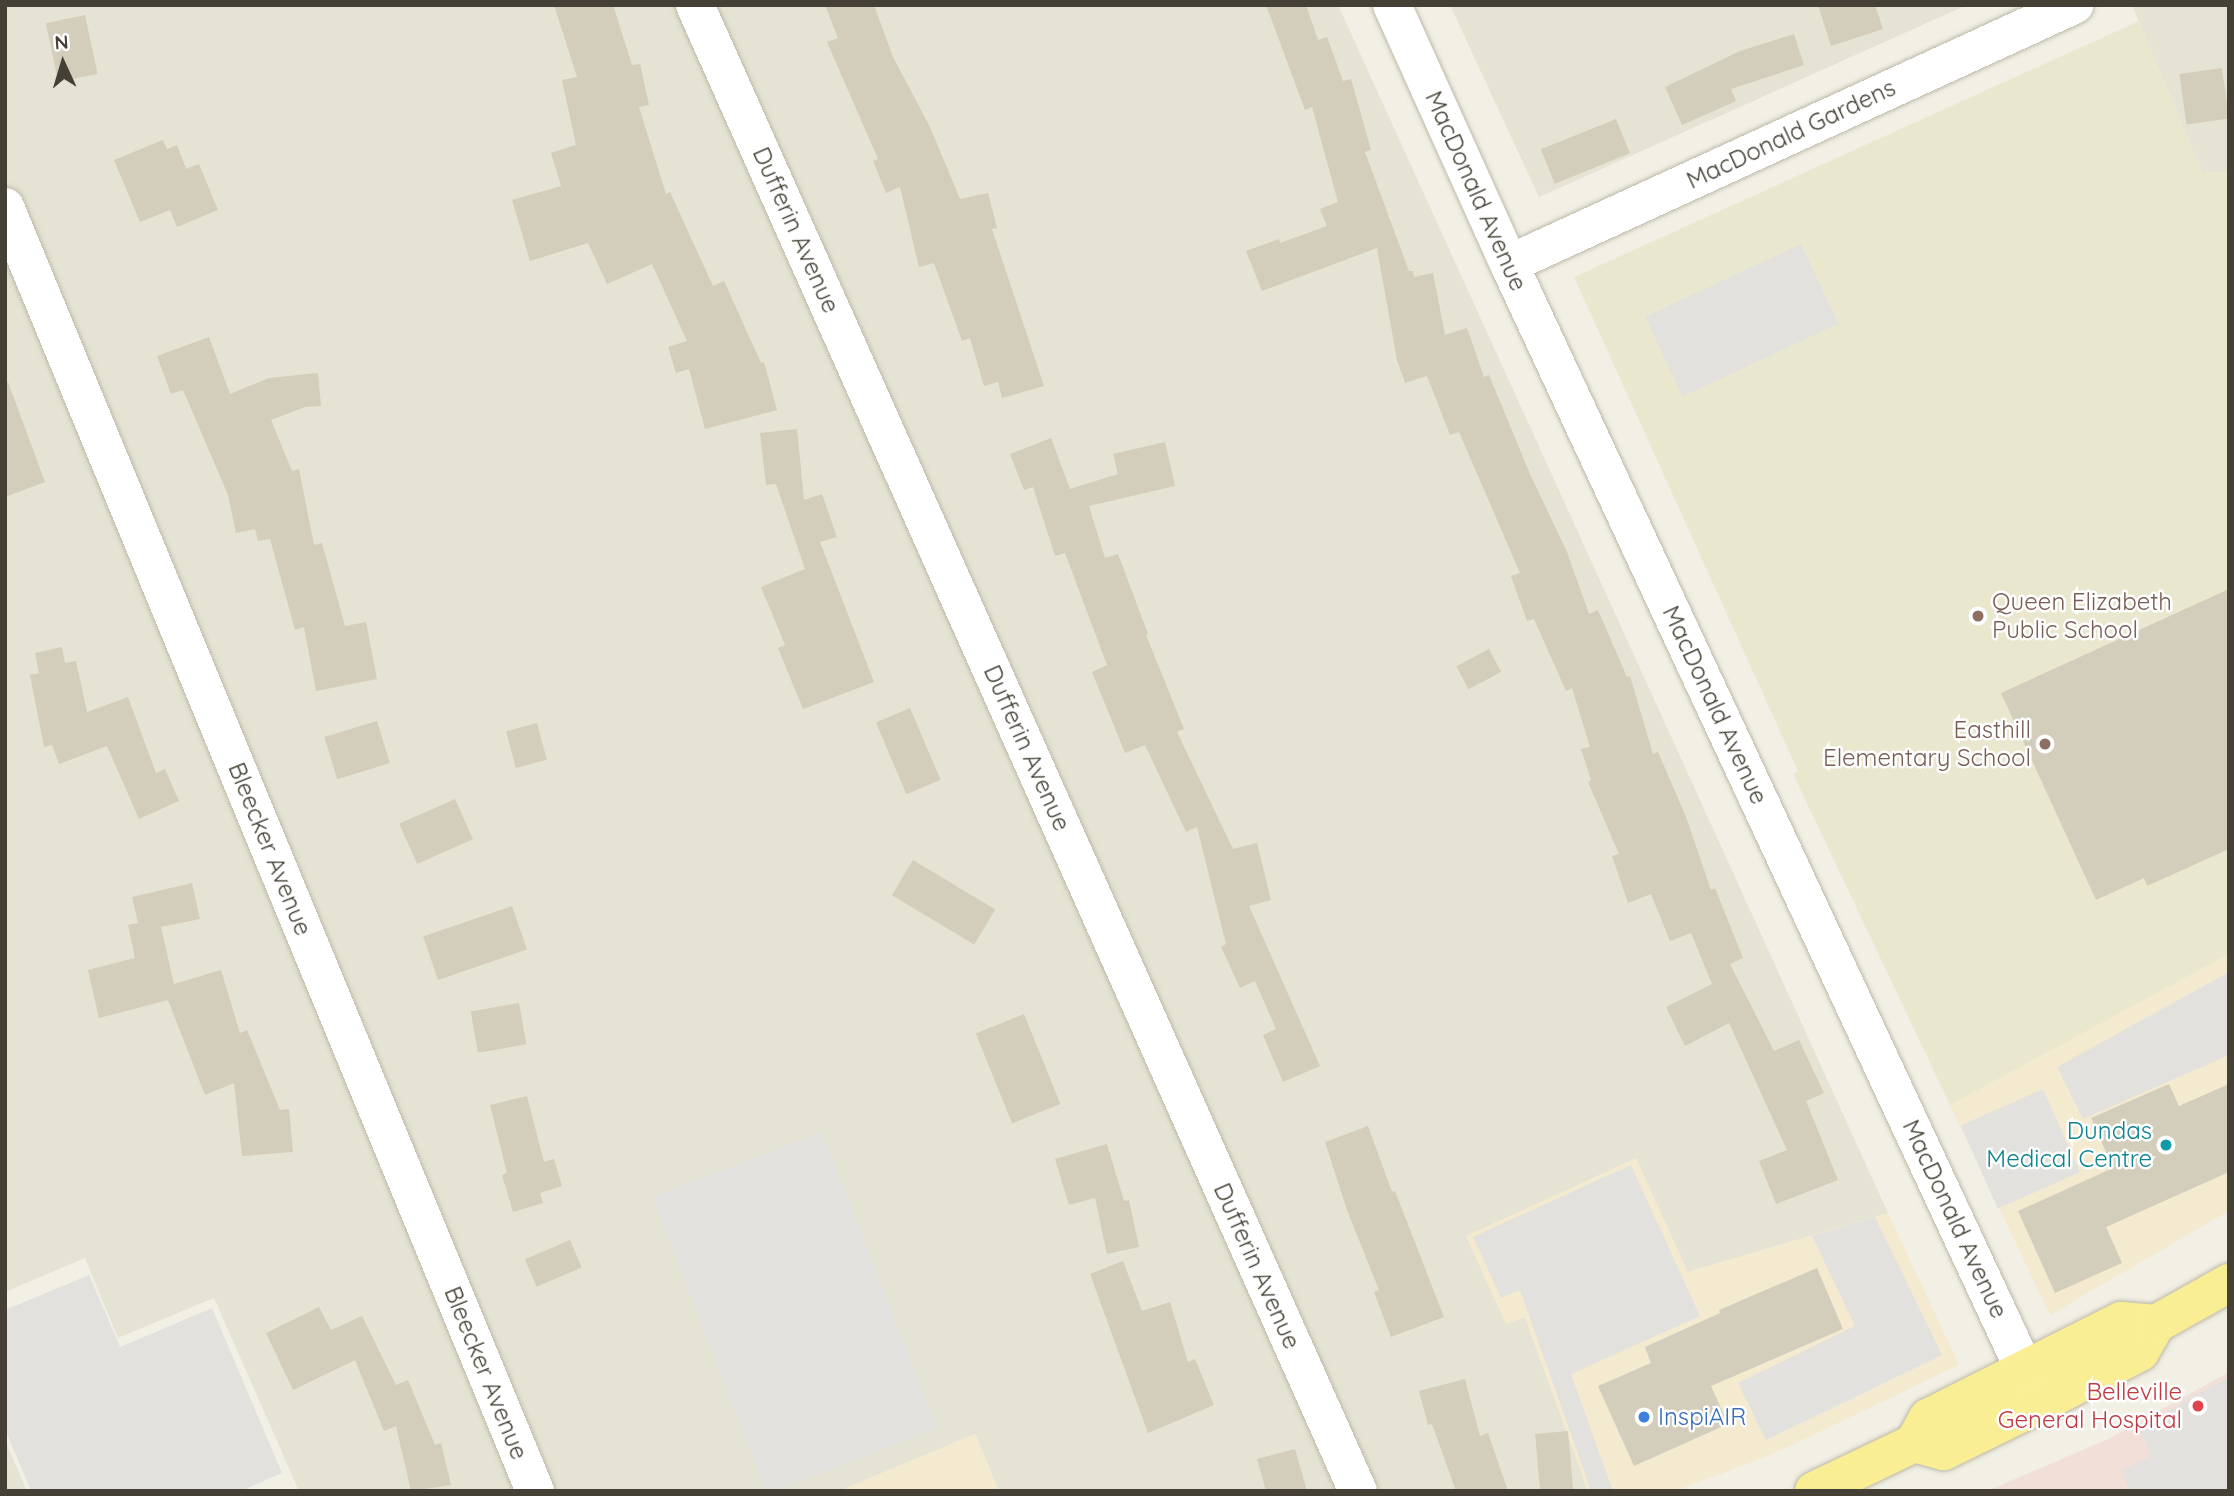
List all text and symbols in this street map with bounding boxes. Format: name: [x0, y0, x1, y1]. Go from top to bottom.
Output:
north arrow: [28, 28, 98, 98]
text: N: [54, 30, 69, 55]
street label: MacDonald Gardens: [1682, 73, 1900, 195]
street label: MacDonald Avenue: [1419, 87, 1533, 295]
street label: Dufferin Avenue: [747, 143, 845, 317]
place label: Queen Elizabeth Public School: [1992, 588, 2172, 644]
street label: MacDonald Avenue: [1656, 601, 1774, 809]
marker: Queen Elizabeth Public School: [1970, 608, 1986, 624]
street label: Dufferin Avenue: [978, 661, 1076, 835]
place label: Easthill Elementary School: [1823, 716, 2031, 772]
marker: Easthill Elementary School: [2037, 736, 2053, 752]
street label: Bleecker Avenue: [222, 758, 318, 940]
street label: MacDonald Avenue: [1896, 1115, 2014, 1323]
place label: Dundas Medical Centre: [1986, 1117, 2152, 1173]
marker: Dundas Medical Centre: [2158, 1137, 2174, 1153]
street label: Dufferin Avenue: [1208, 1179, 1306, 1353]
street label: Bleecker Avenue: [438, 1282, 534, 1464]
place label: Belleville General Hospital: [1998, 1378, 2182, 1434]
marker: Belleville General Hospital: [2188, 1396, 2208, 1416]
place label: InspiAIR: [1658, 1403, 1746, 1431]
marker: InspiAIR: [1636, 1409, 1652, 1425]

